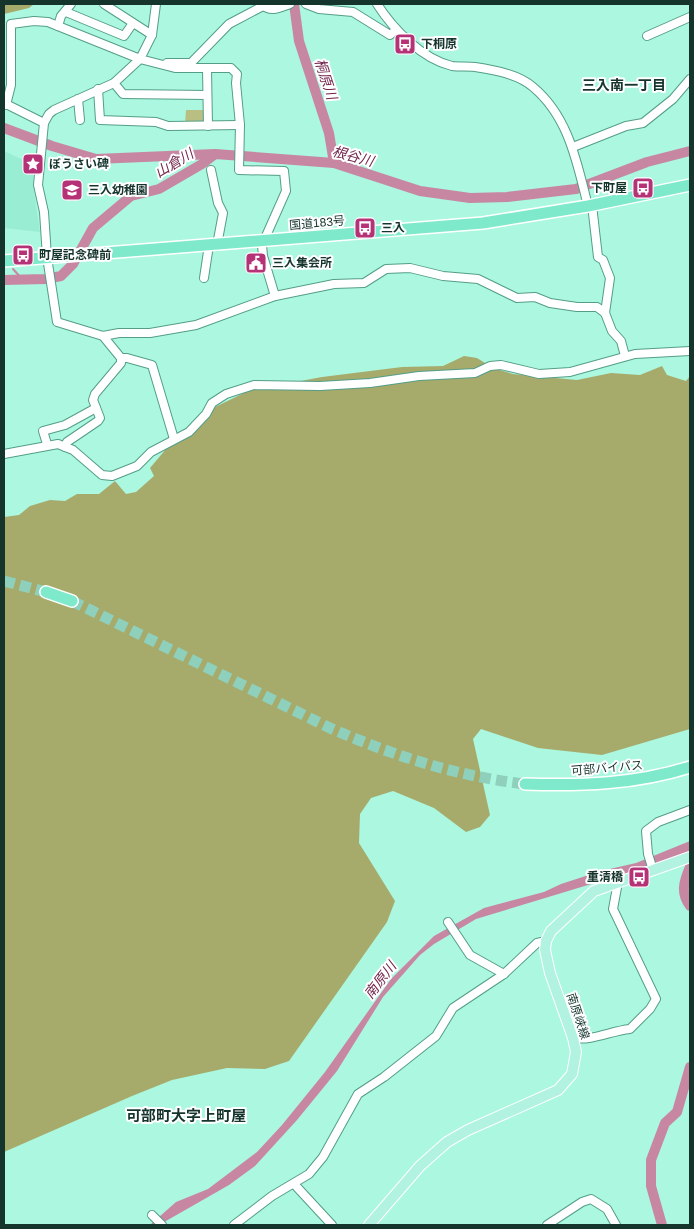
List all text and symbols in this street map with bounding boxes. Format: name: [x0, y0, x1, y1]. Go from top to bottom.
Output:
bus stop icon: 下桐原: [393, 32, 417, 56]
place label: 下桐原: [421, 37, 457, 51]
water label: 桐原川: [312, 57, 341, 103]
district label: 三入南一丁目: [582, 77, 666, 93]
water label: 根谷川: [331, 143, 377, 170]
water label: 山倉川: [152, 144, 198, 181]
place icon: ぼうさい碑: [21, 152, 45, 176]
place label: ぼうさい碑: [49, 157, 109, 171]
bus stop icon: 下町屋: [631, 176, 655, 200]
school or university icon: 三入幼稚園: [60, 178, 84, 202]
place label: 下町屋: [591, 181, 627, 195]
place label: 三入幼稚園: [88, 183, 148, 197]
street label: 国道183号: [288, 214, 346, 232]
bus stop icon: 三入: [353, 216, 377, 240]
place label: 三入: [381, 221, 405, 235]
bus stop icon: 町屋記念碑前: [11, 243, 35, 267]
place label: 町屋記念碑前: [39, 248, 111, 262]
public building icon: 三入集会所: [244, 251, 268, 275]
place label: 三入集会所: [272, 256, 332, 270]
street label: 可部バイパス: [571, 758, 643, 778]
bus stop icon: 重清橋: [627, 865, 651, 889]
place label: 重清橋: [587, 870, 624, 884]
water label: 南原川: [361, 957, 400, 1001]
street label: 南原峡線: [564, 991, 592, 1041]
district label: 可部町大字上町屋: [126, 1107, 246, 1124]

